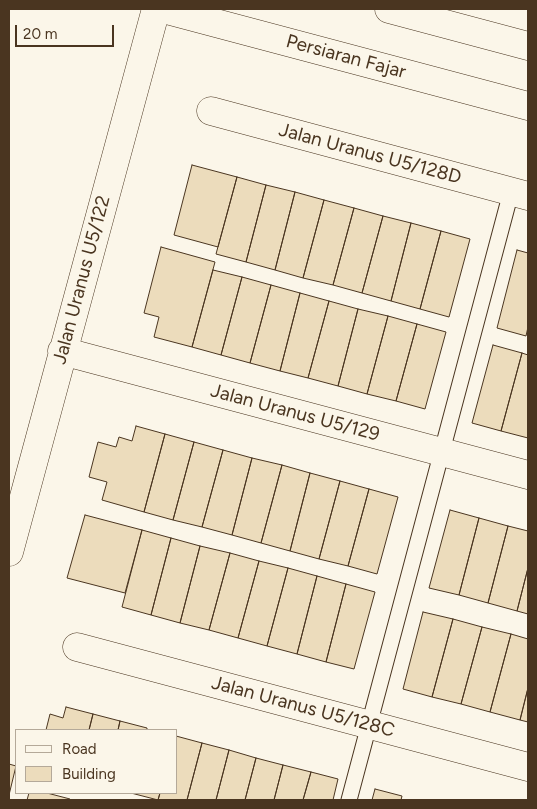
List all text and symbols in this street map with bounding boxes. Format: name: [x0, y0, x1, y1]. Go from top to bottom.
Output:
scale bar: [18, 15, 116, 47]
text: 20 m: [23, 25, 57, 43]
street label: Persiaran Fajar: [284, 30, 408, 84]
street label: Jalan Uranus U5/128D: [276, 119, 464, 189]
street label: Jalan Uranus U5/122: [49, 193, 115, 367]
street label: Jalan Uranus U5/129: [208, 379, 382, 447]
street label: Jalan Uranus U5/128C: [209, 672, 397, 742]
legend: [15, 729, 178, 794]
text: Road: [62, 740, 97, 758]
text: Building: [62, 765, 116, 783]

